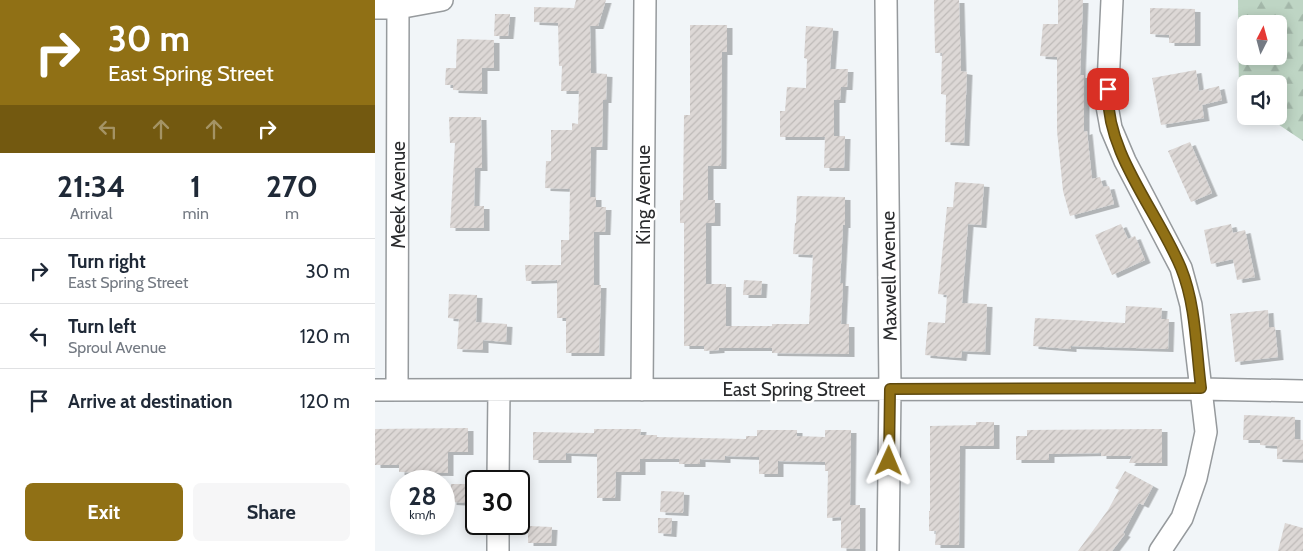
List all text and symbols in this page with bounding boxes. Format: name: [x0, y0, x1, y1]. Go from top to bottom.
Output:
north arrow: [1237, 15, 1287, 65]
map controls: [1237, 15, 1287, 125]
text: 30 m: [108, 17, 190, 60]
icon: right: [25, 20, 90, 85]
text: East Spring Street: [108, 60, 274, 87]
pin: [1087, 68, 1129, 110]
icon: arrive: [1094, 75, 1122, 103]
button: sound: [1237, 75, 1287, 125]
icon: left: [94, 115, 122, 143]
icon: ahead: [147, 115, 175, 143]
icon: ahead: [200, 115, 228, 143]
icon: right: [253, 115, 281, 143]
street label: Meek Avenue: [387, 141, 410, 249]
street label: King Avenue: [632, 145, 655, 245]
text: 21:34: [57, 168, 125, 205]
text: 1: [190, 168, 201, 205]
text: 270: [266, 168, 318, 205]
text: Arrival: [70, 204, 113, 223]
text: min: [182, 204, 209, 223]
text: m: [285, 204, 299, 223]
street label: Maxwell Avenue: [876, 210, 902, 341]
text: Turn right: [68, 250, 146, 273]
icon: right: [25, 257, 53, 285]
text: 30 m: [306, 260, 350, 283]
text: East Spring Street: [68, 273, 188, 292]
text: Turn left: [68, 315, 136, 338]
icon: left: [25, 322, 53, 350]
text: 120 m: [300, 325, 350, 348]
text: Sproul Avenue: [68, 338, 166, 357]
street label: East Spring Street: [723, 378, 866, 401]
icon: arrive: [25, 387, 53, 415]
text: Arrive at destination: [68, 390, 232, 413]
text: 120 m: [300, 390, 350, 413]
position arrow: [862, 434, 914, 486]
speed limit sign: 30: [465, 470, 530, 535]
text: 28: [408, 481, 437, 511]
button: Exit: [25, 483, 183, 541]
button: Share: [193, 483, 350, 541]
text: km/h: [409, 507, 436, 522]

